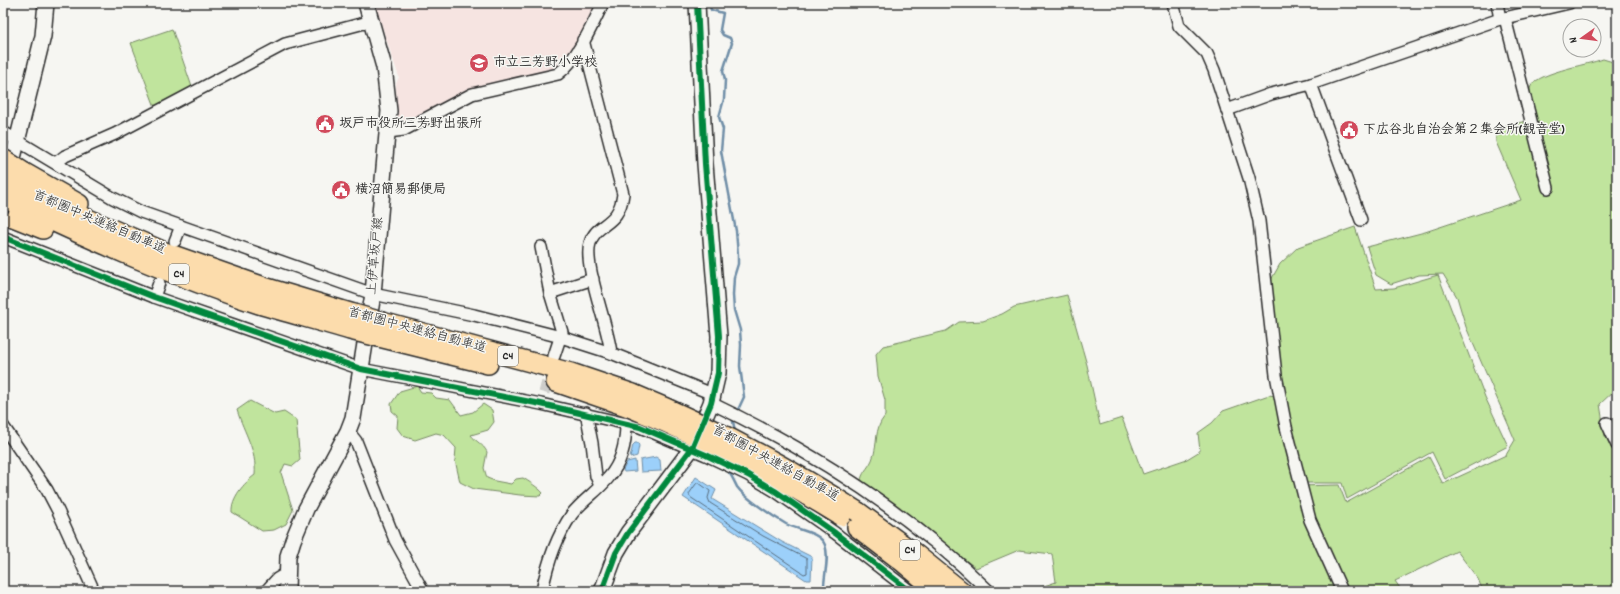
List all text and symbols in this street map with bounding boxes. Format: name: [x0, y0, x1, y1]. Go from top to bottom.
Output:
north arrow: [1562, 18, 1602, 58]
text: N: [1566, 35, 1583, 45]
school or university icon: 市立三芳野小学校: [468, 52, 490, 74]
place label: 市立三芳野小学校: [493, 54, 597, 73]
public building icon: 坂戸市役所三芳野出張所: [314, 113, 336, 135]
place label: 坂戸市役所三芳野出張所: [339, 115, 482, 134]
public building icon: 下広谷北自治会第２集会所(観音堂): [1338, 119, 1360, 141]
place label: 下広谷北自治会第２集会所(観音堂): [1363, 121, 1565, 140]
public building icon: 横沼簡易郵便局: [330, 179, 352, 201]
place label: 横沼簡易郵便局: [355, 181, 446, 200]
street label: 首都圏中央連絡自動車道: [29, 186, 169, 260]
street label: 上伊草坂戸線: [363, 215, 389, 296]
road number: C4: [169, 264, 189, 284]
street label: 首都圏中央連絡自動車道: [345, 303, 489, 359]
road number: C4: [498, 346, 518, 366]
street label: 首都圏中央連絡自動車道: [708, 421, 842, 507]
road number: C4: [900, 540, 920, 560]

